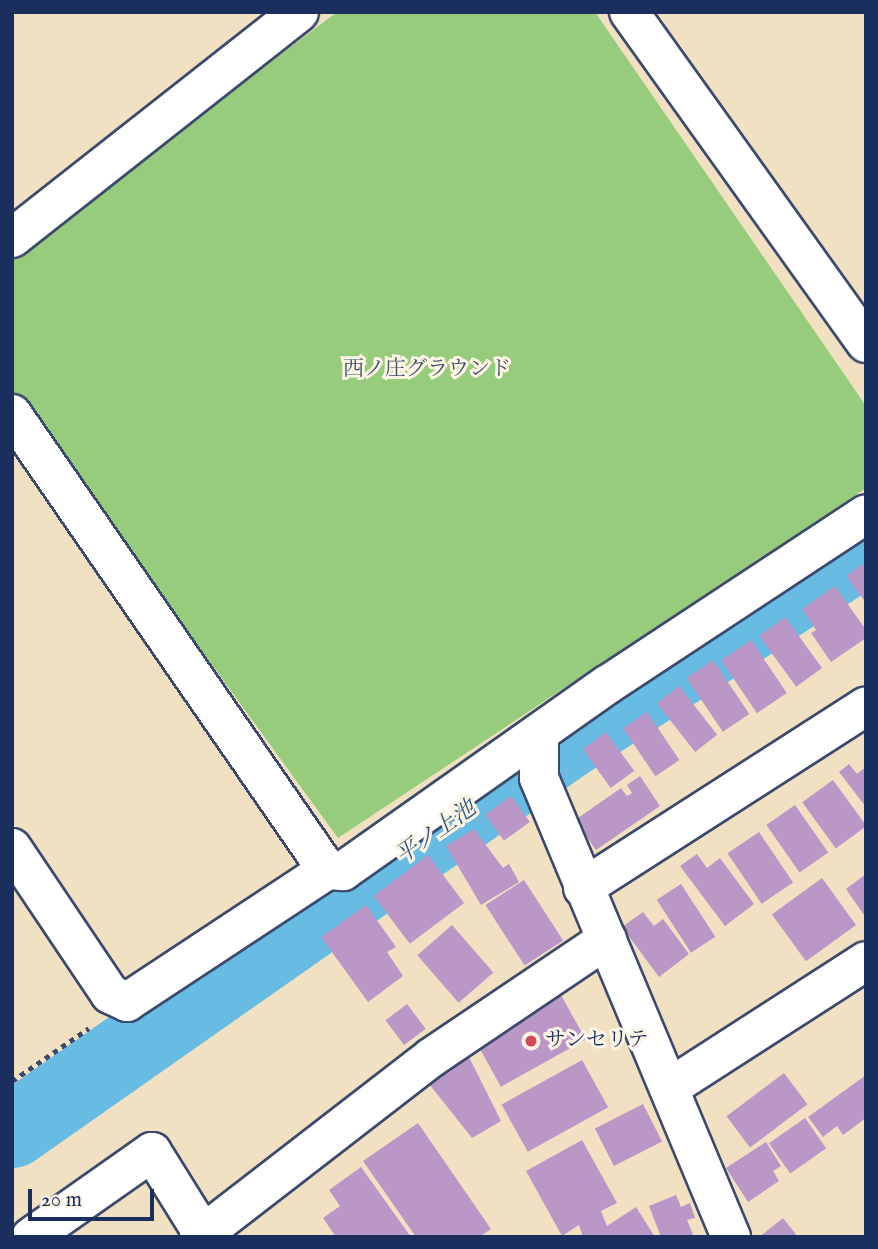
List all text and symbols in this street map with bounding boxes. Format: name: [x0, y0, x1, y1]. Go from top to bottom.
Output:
park label: 西ノ庄グラウンド: [343, 357, 511, 383]
water label: 平ノ上池: [390, 795, 482, 871]
place label: サンセリテ: [545, 1028, 650, 1054]
marker: サンセリテ: [523, 1033, 539, 1049]
scale bar: [32, 1176, 158, 1220]
text: 20 m: [41, 1187, 82, 1214]

